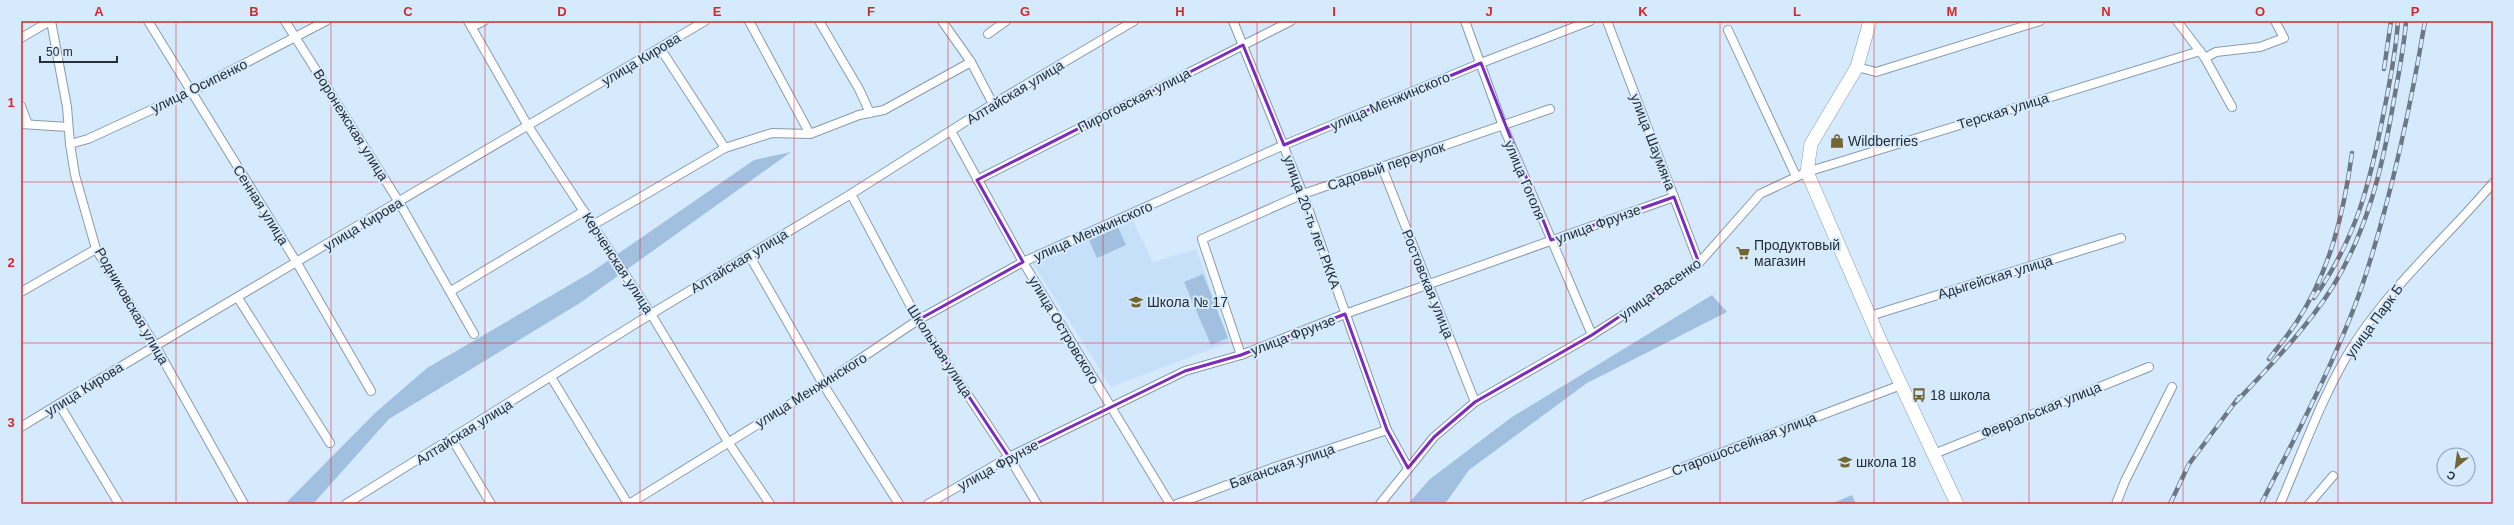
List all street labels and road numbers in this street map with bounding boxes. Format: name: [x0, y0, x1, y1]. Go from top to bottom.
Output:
street label: улица Кирова: [599, 29, 683, 89]
street label: улица Осипенко: [148, 56, 250, 116]
street label: Алтайская улица: [964, 57, 1067, 127]
street label: Пироговская улица: [1075, 65, 1193, 135]
street label: Воронежская улица: [310, 66, 392, 184]
street label: улица Менжинского: [1328, 68, 1452, 133]
street label: Терская улица: [1955, 89, 2051, 132]
street label: улица Шаумяна: [1627, 91, 1679, 193]
street label: Садовый переулок: [1325, 138, 1448, 194]
street label: улица Гоголя: [1501, 138, 1549, 222]
street label: улица 20-ть лет РККА: [1280, 153, 1344, 292]
street label: Сенная улица: [230, 162, 292, 248]
street label: улица Кирова: [321, 194, 405, 254]
street label: улица Менжинского: [1031, 198, 1155, 264]
street label: улица Фрунзе: [1553, 201, 1643, 247]
street label: Керченская улица: [579, 209, 657, 317]
street label: Алтайская улица: [688, 226, 791, 296]
street label: Ростовская улица: [1399, 227, 1457, 341]
street label: Родниковская улица: [92, 245, 172, 368]
street label: Адыгейская улица: [1936, 252, 2055, 302]
street label: улица Васенко: [1616, 255, 1704, 323]
street label: улица Островского: [1025, 273, 1103, 387]
street label: улица Парк Б: [2342, 281, 2406, 361]
street label: Школьная улица: [904, 302, 976, 401]
street label: улица Фрунзе: [1248, 311, 1338, 358]
street label: улица Менжинского: [752, 349, 870, 431]
street label: улица Кирова: [42, 359, 126, 419]
street label: Февральская улица: [1979, 379, 2104, 441]
street label: Алтайская улица: [413, 396, 515, 468]
street label: Старошоссейная улица: [1669, 409, 1819, 479]
street label: улица Фрунзе: [955, 436, 1041, 494]
street label: Баканская улица: [1227, 440, 1337, 491]

